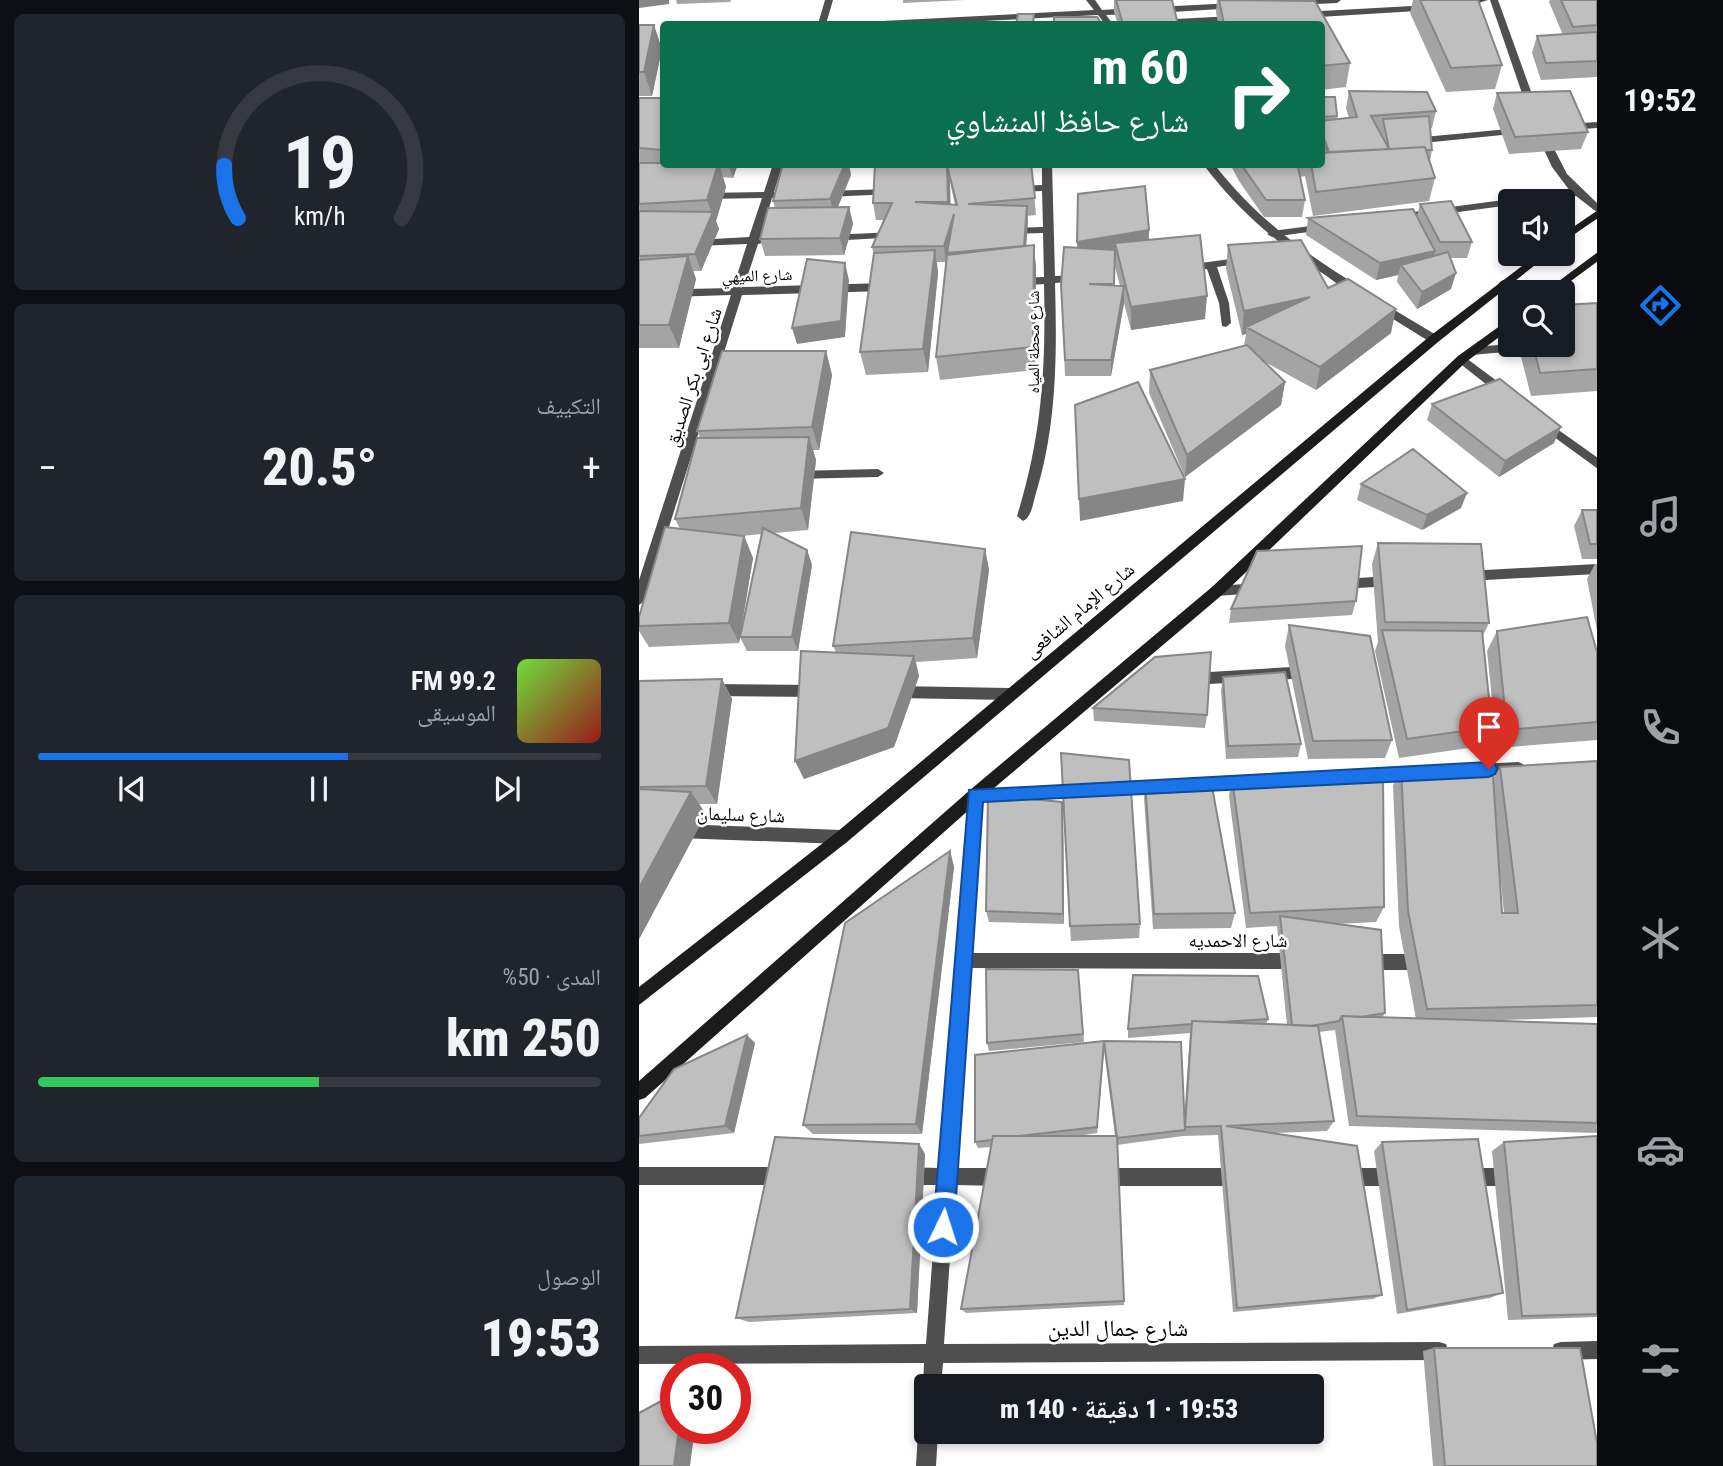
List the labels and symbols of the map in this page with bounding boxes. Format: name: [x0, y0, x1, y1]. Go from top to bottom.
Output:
street label: شارع الميهي: [721, 265, 793, 289]
street label: شارع محطة المياه: [1024, 290, 1044, 394]
street label: شارع ابى بكر الصديق: [660, 305, 727, 450]
street label: شارع الإمام الشافعى: [1020, 558, 1140, 665]
pin: [1459, 697, 1519, 769]
street label: شارع سليمان: [696, 801, 785, 828]
street label: شارع الاحمديه: [1189, 929, 1287, 952]
position arrow: [906, 1190, 980, 1264]
street label: شارع جمال الدين: [1048, 1315, 1188, 1343]
speed limit sign: 30: [660, 1353, 751, 1444]

